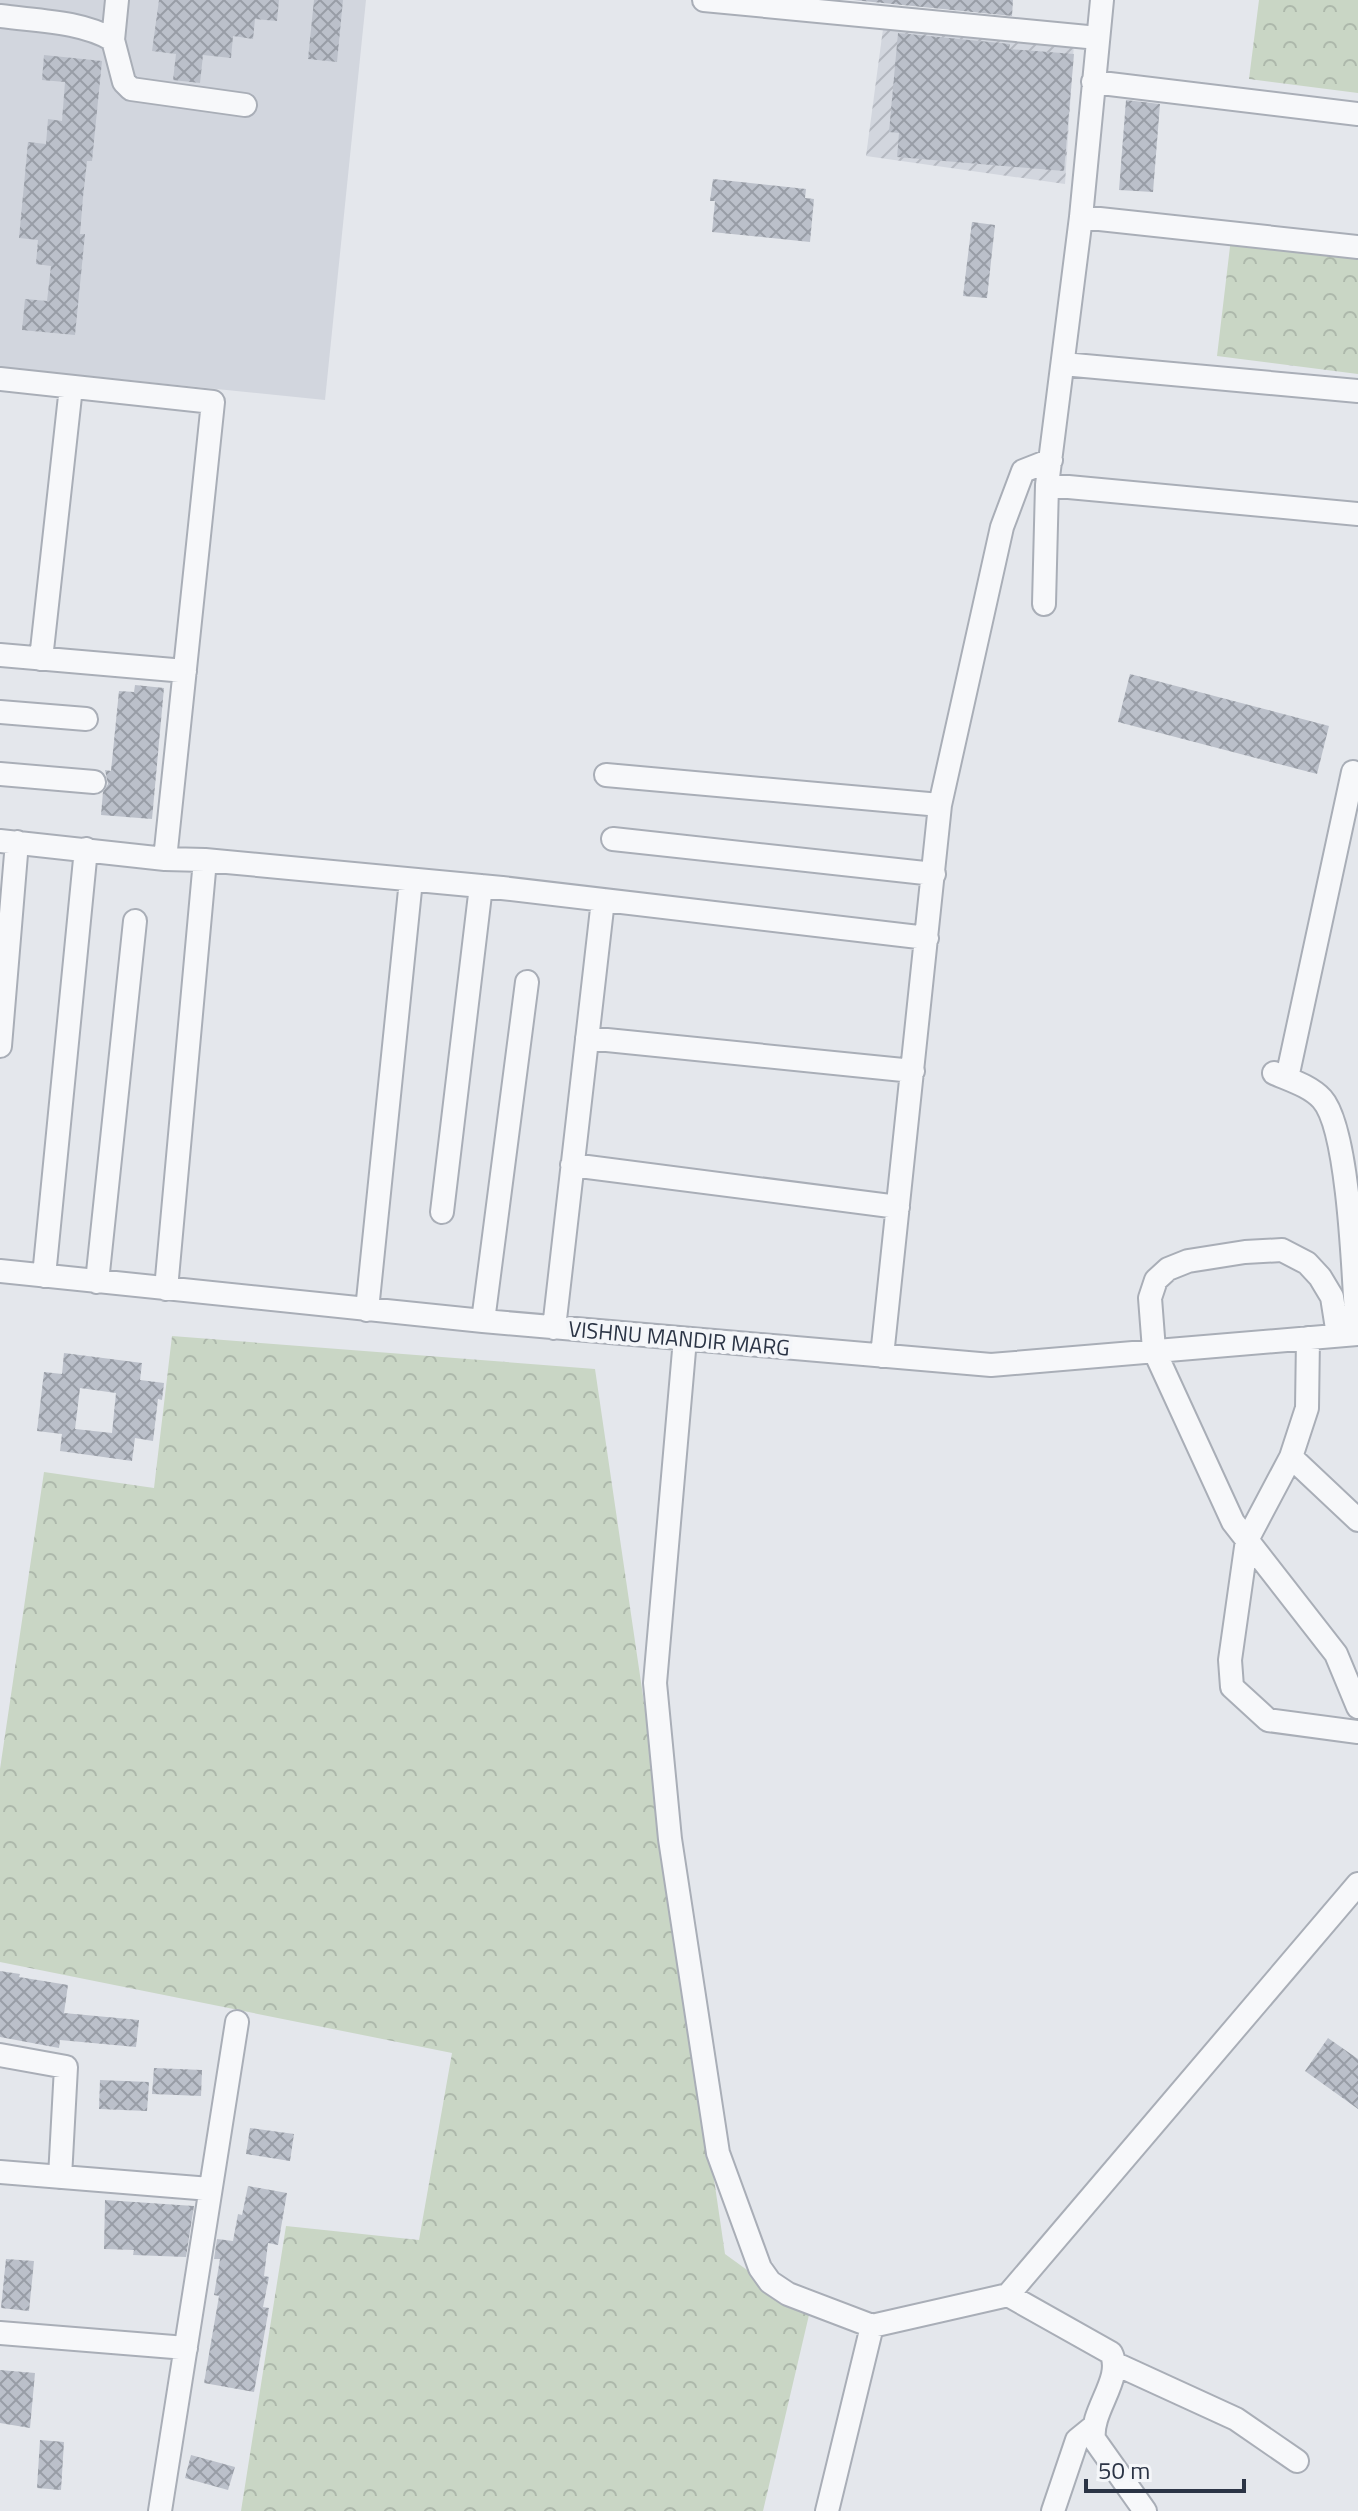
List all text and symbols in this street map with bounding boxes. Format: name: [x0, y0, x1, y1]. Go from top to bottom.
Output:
street label: VISHNU MANDIR MARG: [567, 1311, 791, 1365]
scale bar: [1086, 2443, 1244, 2493]
text: 50 m: [1098, 2452, 1150, 2488]

